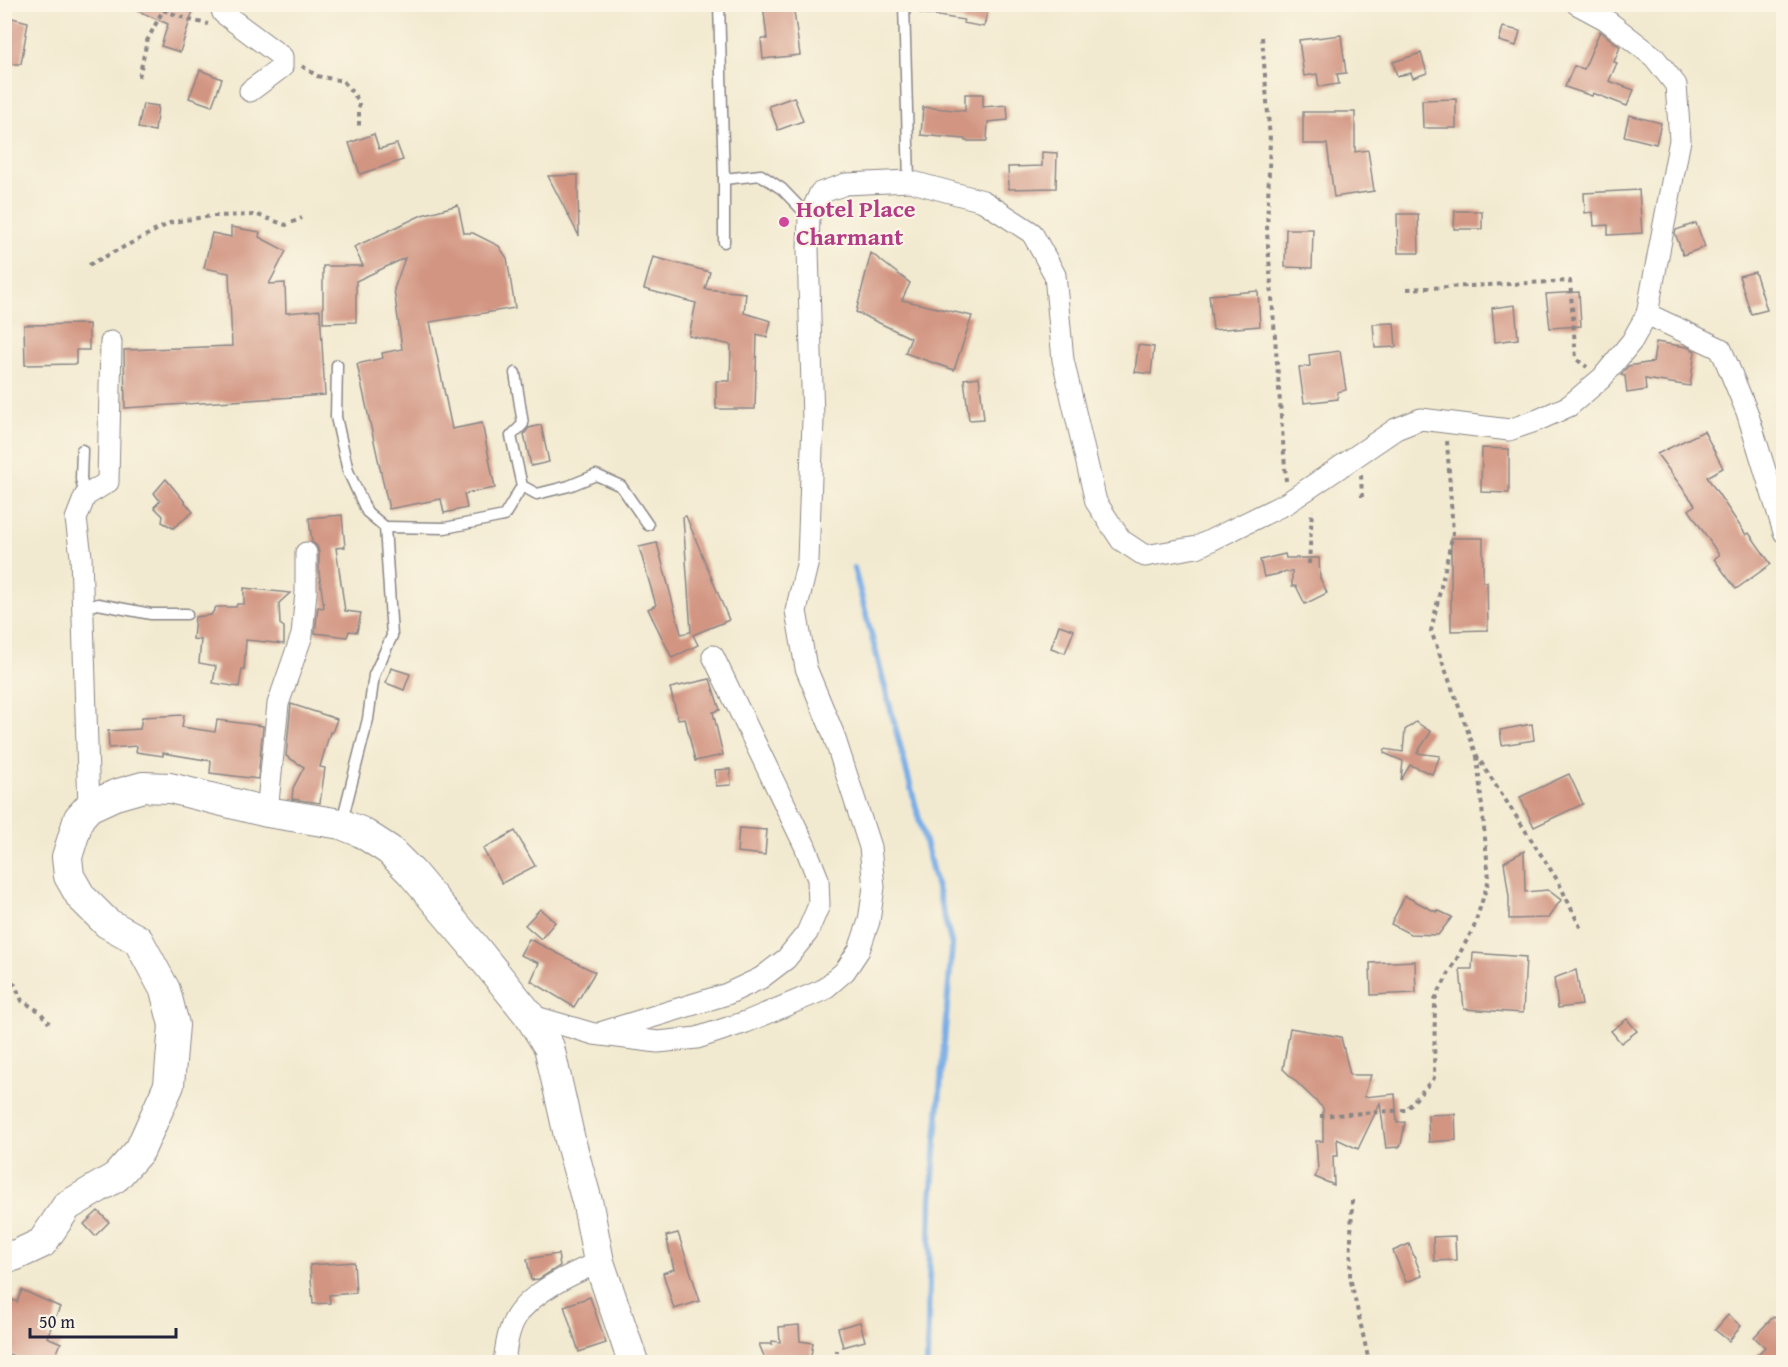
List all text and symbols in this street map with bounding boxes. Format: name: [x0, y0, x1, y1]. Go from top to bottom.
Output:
place label: Hotel Place Charmant: [796, 191, 916, 254]
marker: Hotel Place Charmant: [777, 215, 791, 229]
scale bar: [30, 1301, 176, 1339]
text: 50 m: [39, 1308, 75, 1335]

